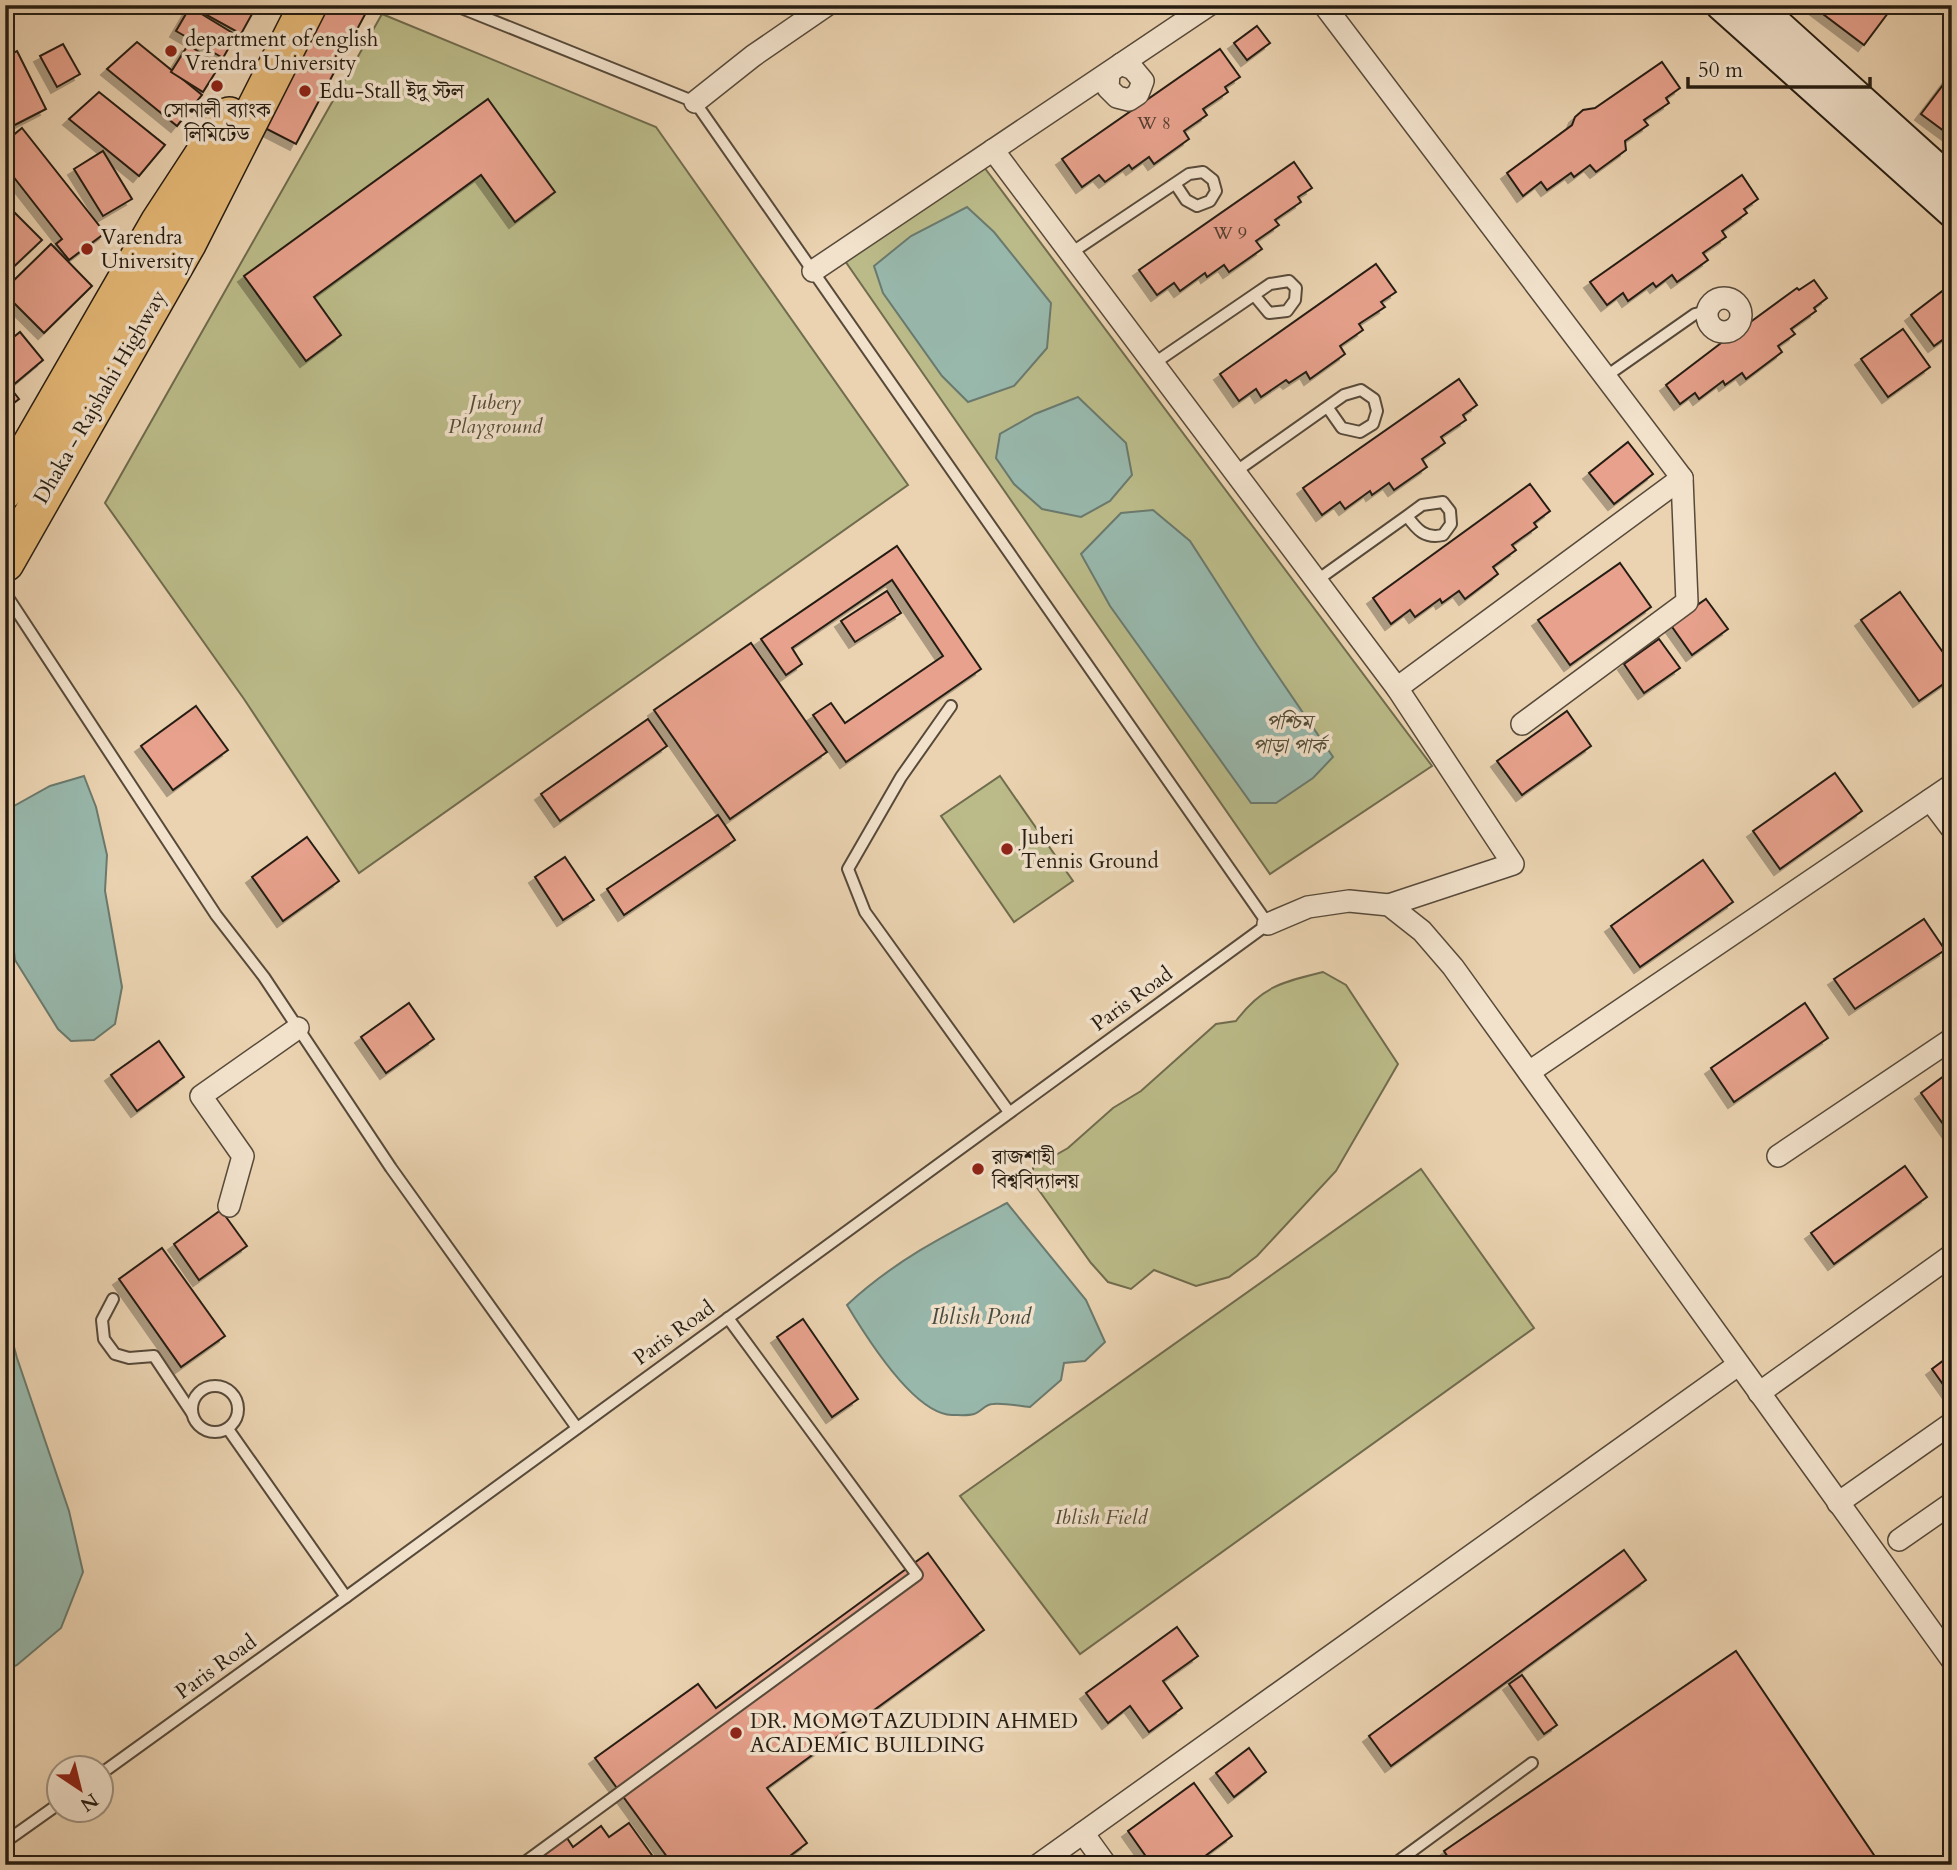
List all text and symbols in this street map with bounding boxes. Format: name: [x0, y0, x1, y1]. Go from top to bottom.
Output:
place label: department of english Vrendra University: [185, 25, 379, 78]
marker: department of english Vrendra University: [163, 43, 179, 59]
scale bar: [1688, 46, 1870, 90]
text: 50 m: [1698, 56, 1743, 85]
place label: Edu-Stall ইদু স্টল: [319, 77, 465, 106]
marker: সোনালী ব্যাংক লিমিটেড: [209, 78, 225, 94]
marker: Edu-Stall ইদু স্টল: [297, 83, 313, 99]
place label: সোনালী ব্যাংক লিমিটেড: [163, 96, 272, 149]
house number: W 8: [1136, 111, 1171, 136]
house number: W 9: [1212, 221, 1247, 246]
place label: Varendra University: [101, 223, 194, 276]
marker: Varendra University: [79, 241, 95, 257]
street label: Dhaka - Rajshahi Highway: [27, 285, 173, 509]
park label: Jubery Playground: [448, 388, 543, 441]
park label: পশ্চিম পাড়া পার্ক: [1252, 708, 1330, 761]
place label: Juberi Tennis Ground: [1018, 823, 1159, 876]
marker: Juberi Tennis Ground: [999, 841, 1015, 857]
street label: Paris Road: [1086, 960, 1178, 1038]
place label: রাজশাহী বিশ্ববিদ্যালয়: [991, 1143, 1080, 1196]
marker: রাজশাহী বিশ্ববিদ্যালয়: [970, 1161, 986, 1177]
street label: Paris Road: [628, 1294, 720, 1372]
water label: Iblish Pond: [931, 1301, 1032, 1332]
park label: Iblish Field: [1055, 1503, 1148, 1532]
street label: Paris Road: [170, 1628, 262, 1706]
place label: DR. MOMOTAZUDDIN AHMED ACADEMIC BUILDING: [750, 1707, 1078, 1760]
marker: DR. MOMOTAZUDDIN AHMED ACADEMIC BUILDING: [728, 1725, 744, 1741]
north arrow: [46, 1755, 116, 1825]
text: N: [75, 1787, 103, 1818]

